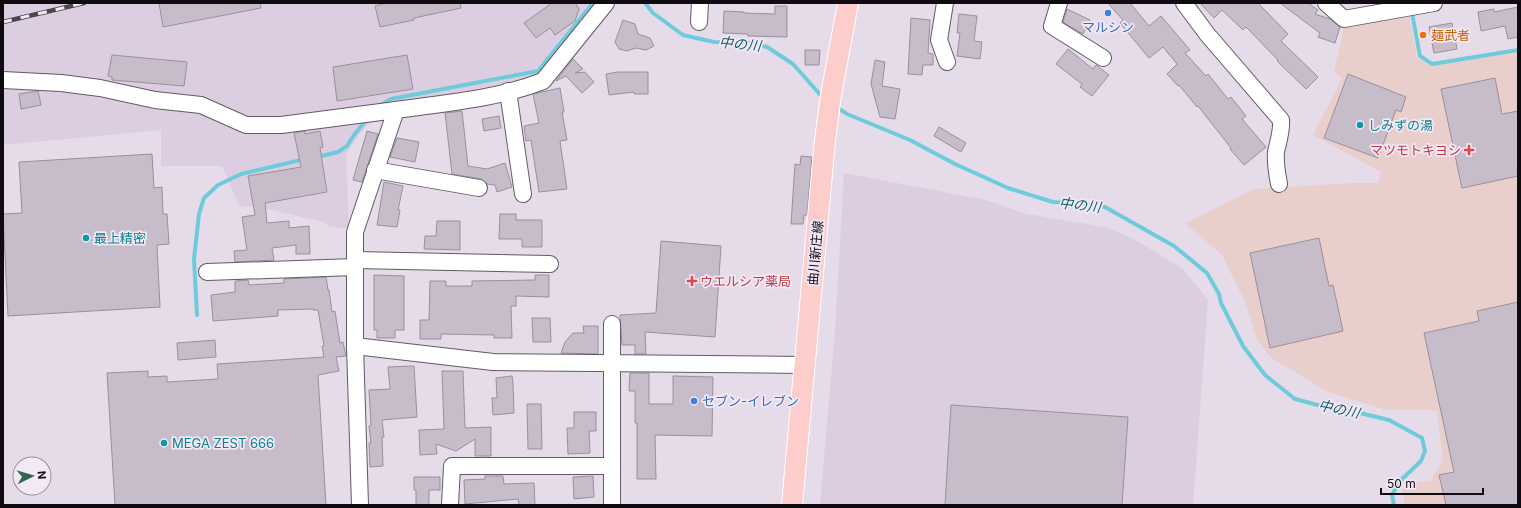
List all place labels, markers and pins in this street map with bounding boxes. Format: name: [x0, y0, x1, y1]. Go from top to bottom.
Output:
marker: マルシン: [1103, 8, 1113, 18]
place label: マルシン: [1082, 19, 1134, 35]
place label: 麺武者: [1431, 27, 1470, 43]
marker: 麺武者: [1418, 30, 1428, 40]
place label: しみずの湯: [1368, 117, 1433, 133]
marker: しみずの湯: [1355, 120, 1365, 130]
place label: マツモトキヨシ: [1370, 142, 1461, 158]
marker: マツモトキヨシ: [1464, 145, 1474, 155]
place label: 最上精密: [94, 230, 146, 246]
marker: 最上精密: [81, 233, 91, 243]
place label: ウエルシア薬局: [700, 273, 791, 289]
marker: ウエルシア薬局: [687, 276, 697, 286]
place label: セブン-イレブン: [702, 393, 799, 409]
marker: セブン-イレブン: [689, 396, 699, 406]
place label: MEGA ZEST 666: [172, 435, 274, 451]
marker: MEGA ZEST 666: [159, 438, 169, 448]

